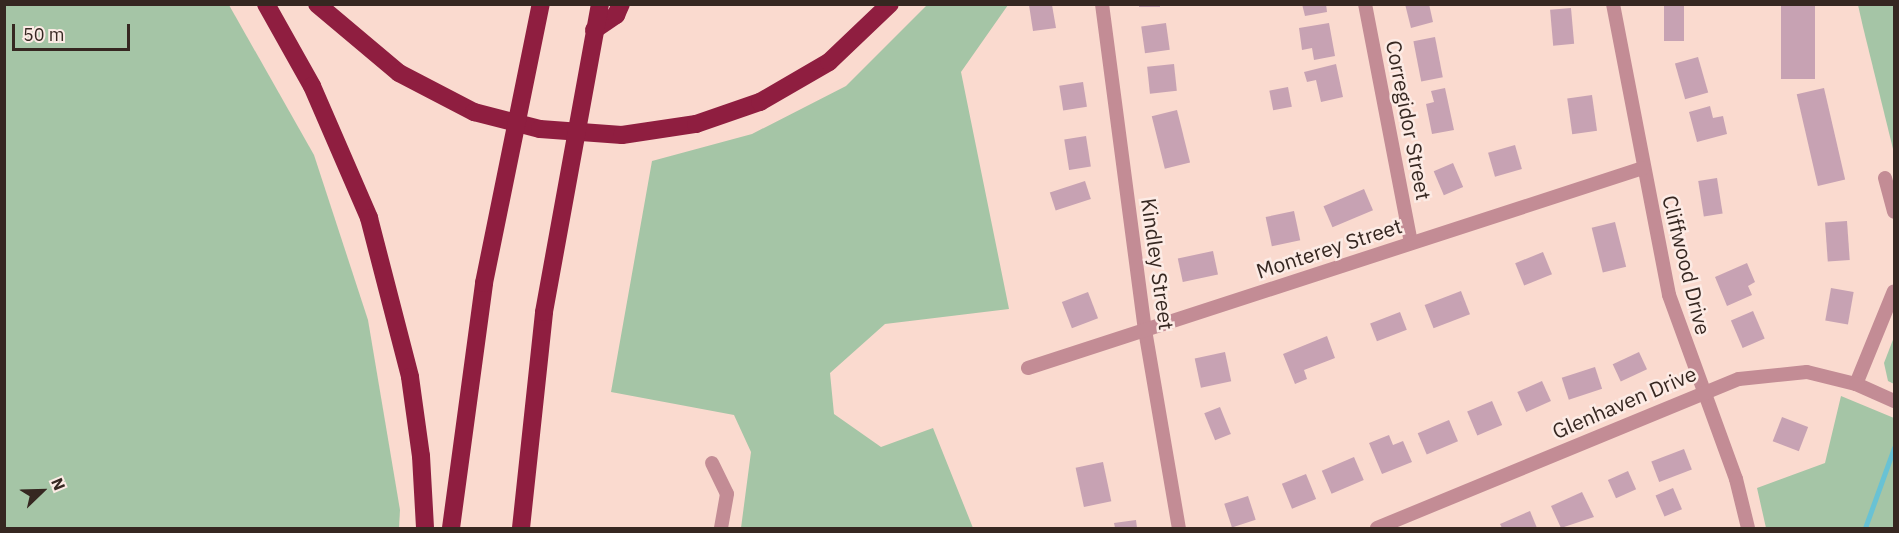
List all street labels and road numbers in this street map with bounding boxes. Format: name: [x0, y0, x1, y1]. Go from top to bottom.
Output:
street label: Corregidor Street: [1381, 38, 1437, 202]
street label: Cliffwood Drive: [1657, 193, 1717, 337]
street label: Kindley Street: [1136, 196, 1180, 332]
street label: Monterey Street: [1253, 213, 1405, 283]
street label: Glenhaven Drive: [1548, 360, 1700, 444]

